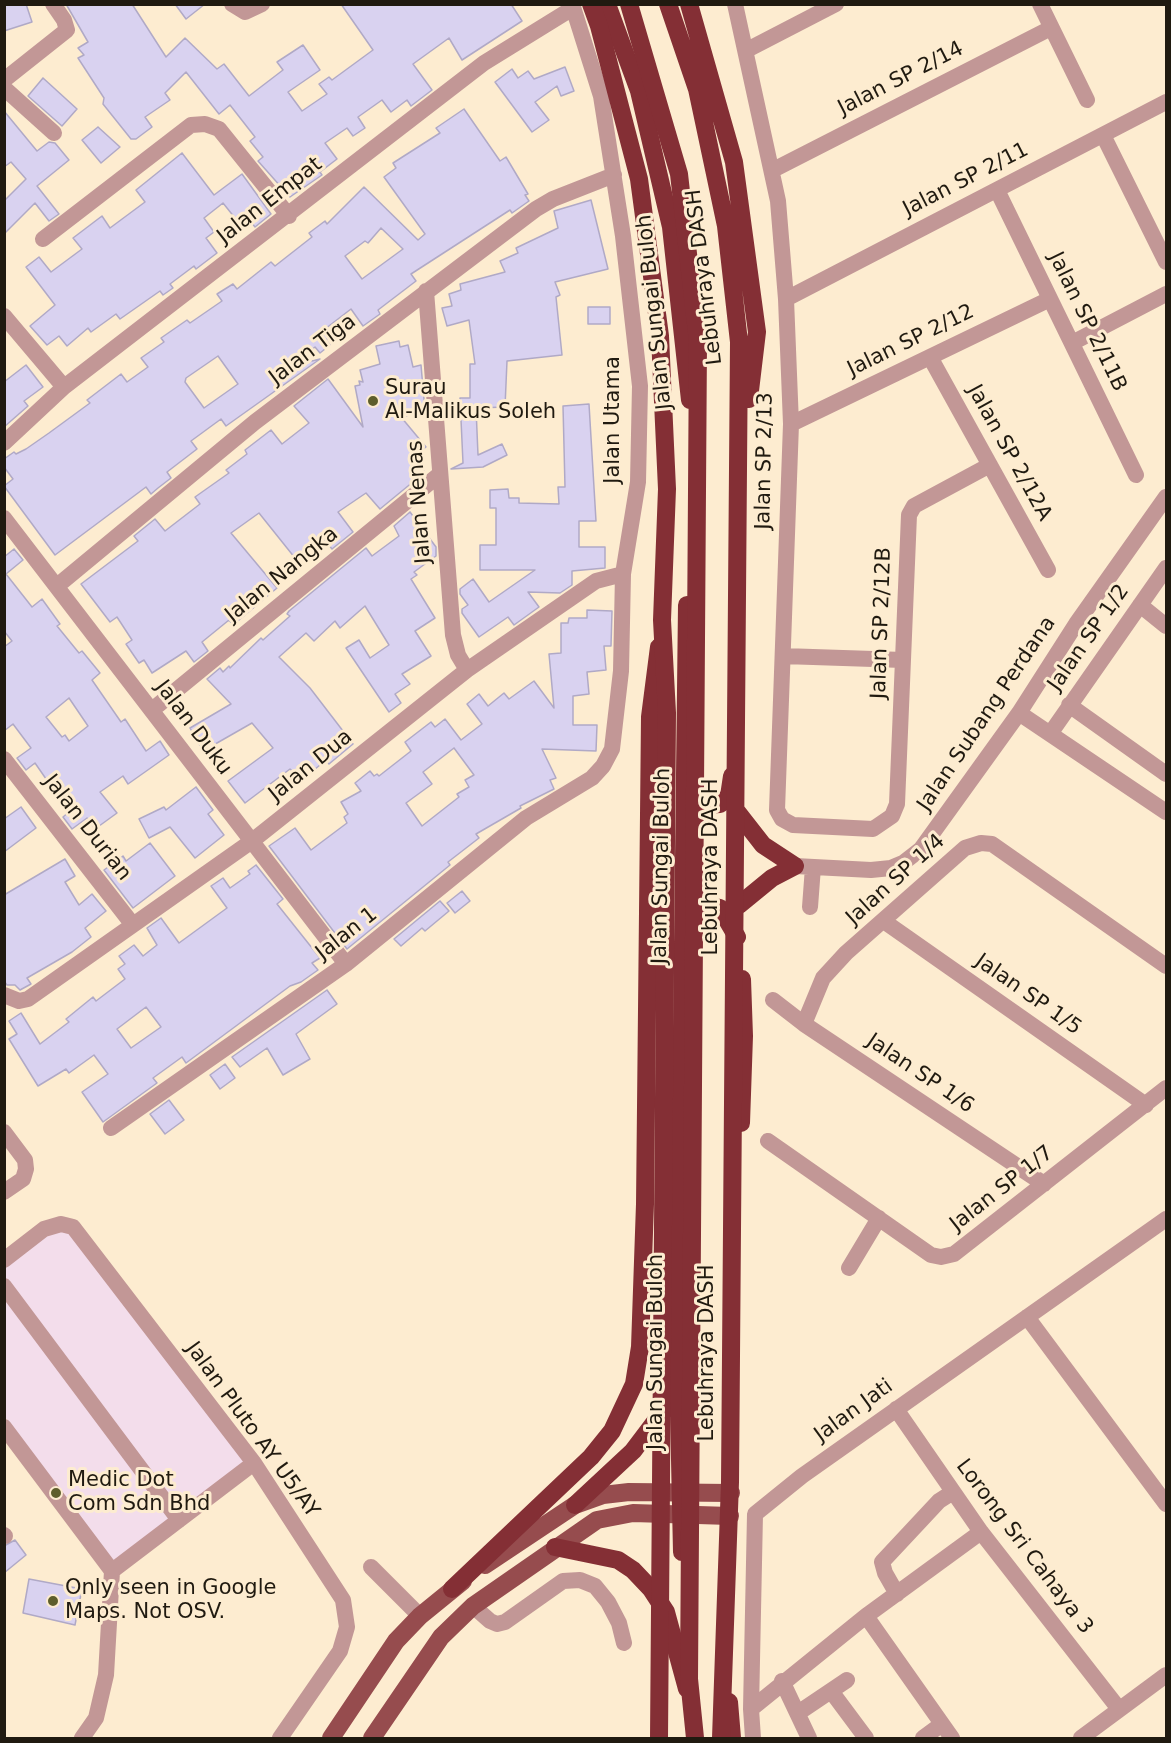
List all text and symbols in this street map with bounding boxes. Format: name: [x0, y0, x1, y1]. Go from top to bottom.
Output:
street label: Jalan SP 2/14: [834, 37, 968, 121]
street label: Jalan SP 2/11: [899, 138, 1033, 222]
street label: Jalan Empat: [213, 152, 327, 250]
street label: Lebuhraya DASH: [682, 188, 728, 366]
street label: Jalan Sungai Buloh: [632, 213, 678, 411]
street label: Jalan SP 2/11B: [1042, 248, 1132, 396]
street label: Jalan SP 2/12: [844, 300, 978, 382]
street label: Jalan Tiga: [265, 309, 361, 391]
street label: Jalan Utama: [601, 356, 627, 484]
place label: Surau Al-Malikus Soleh: [385, 376, 556, 426]
street label: Jalan SP 2/12A: [961, 380, 1057, 526]
street label: Jalan SP 2/13: [751, 392, 779, 530]
marker: Surau Al-Malikus Soleh: [366, 394, 380, 408]
street label: Jalan Nenas: [403, 440, 437, 564]
street label: Jalan Nangka: [221, 522, 343, 628]
street label: Jalan SP 2/12B: [867, 547, 897, 699]
street label: Jalan SP 1/2: [1043, 580, 1135, 696]
street label: Jalan Subang Perdana: [912, 612, 1062, 816]
street label: Jalan Duku: [149, 676, 237, 780]
street label: Jalan Dua: [264, 725, 358, 807]
street label: Jalan Sungai Buloh: [648, 768, 676, 964]
street label: Jalan Durian: [38, 770, 136, 886]
street label: Lebuhraya DASH: [699, 779, 725, 955]
street label: Jalan SP 1/4: [841, 829, 951, 931]
street label: Jalan 1: [311, 902, 383, 966]
street label: Jalan SP 1/5: [970, 949, 1086, 1041]
street label: Jalan SP 1/6: [861, 1029, 979, 1119]
street label: Jalan SP 1/7: [945, 1141, 1059, 1237]
street label: Jalan Sungai Buloh: [644, 1254, 670, 1450]
street label: Lebuhraya DASH: [695, 1265, 721, 1441]
street label: Jalan Pluto AY U5/AY: [180, 1337, 324, 1523]
street label: Jalan Jati: [810, 1374, 898, 1448]
street label: Lorong Sri Cahaya 3: [950, 1455, 1098, 1639]
place label: Medic Dot Com Sdn Bhd: [68, 1468, 210, 1518]
marker: Medic Dot Com Sdn Bhd: [49, 1486, 63, 1500]
place label: Only seen in Google Maps. Not OSV.: [65, 1576, 276, 1626]
marker: Only seen in Google Maps. Not OSV.: [46, 1594, 60, 1608]

